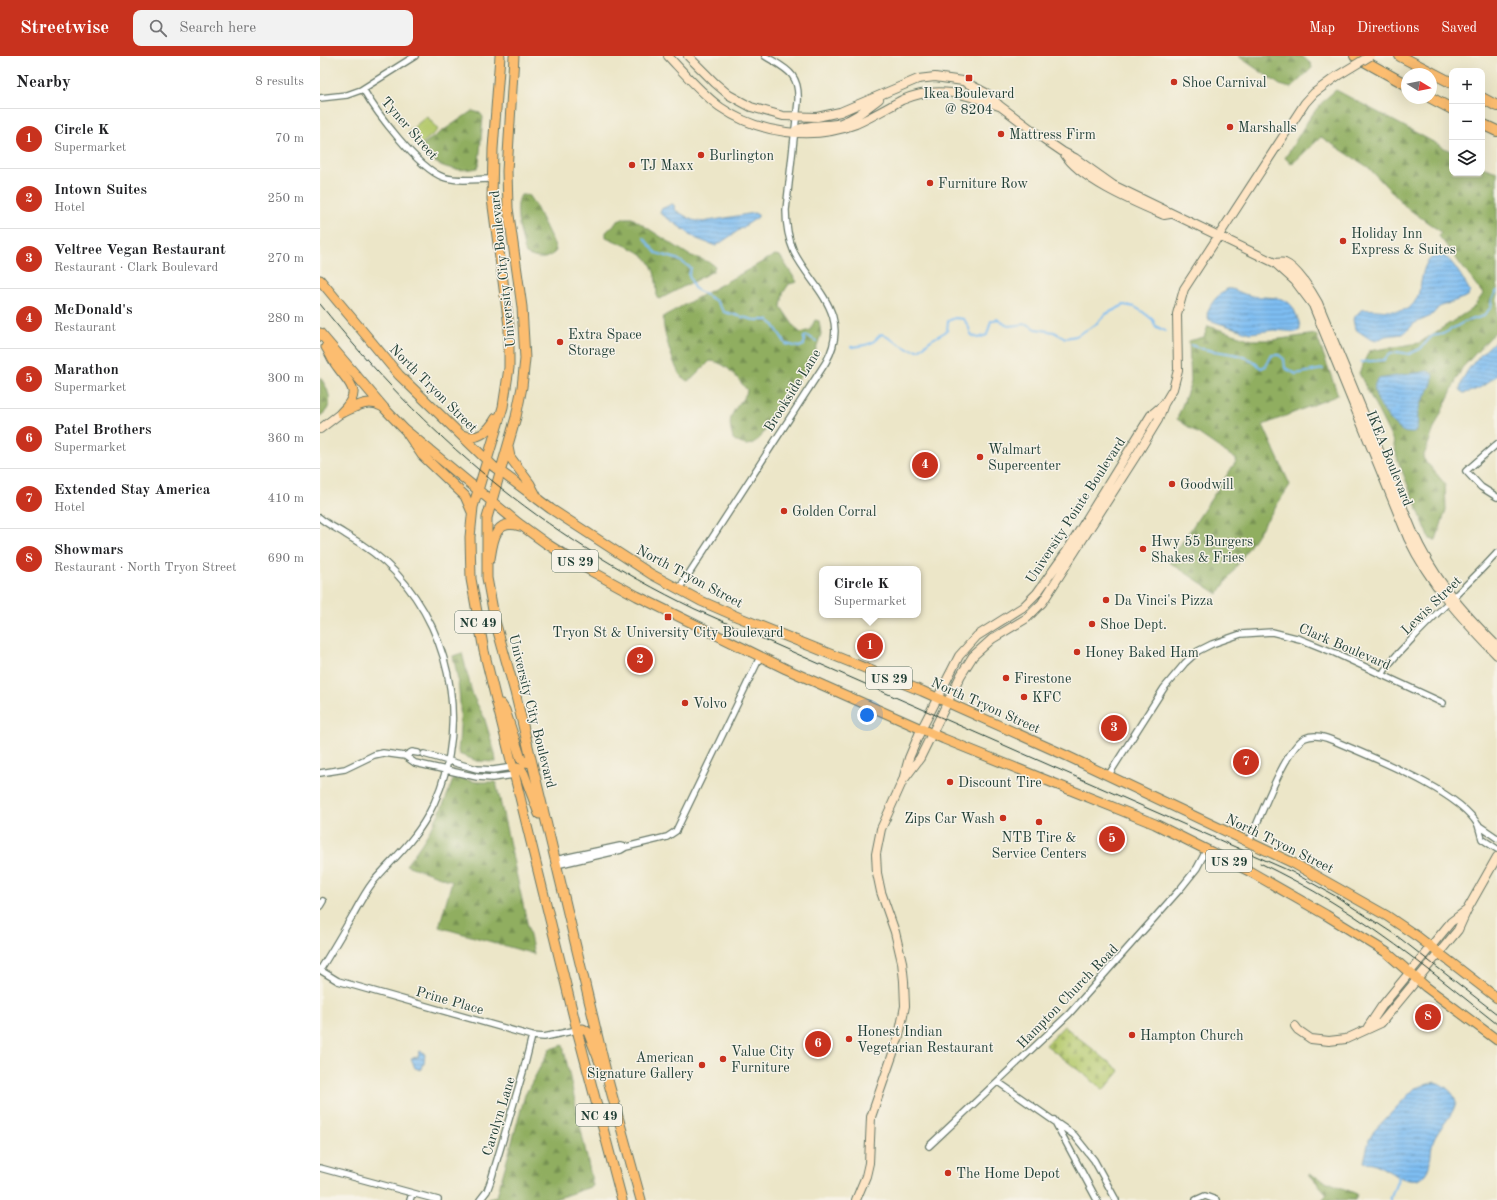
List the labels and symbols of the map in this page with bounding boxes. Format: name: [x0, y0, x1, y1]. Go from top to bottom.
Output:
north arrow: [1401, 68, 1437, 104]
marker: Ikea Boulevard @ 8204: [964, 73, 974, 83]
place label: Shoe Carnival: [1182, 76, 1267, 90]
marker: Shoe Carnival: [1169, 77, 1179, 87]
place label: Ikea Boulevard @ 8204: [923, 87, 1015, 117]
street label: Tyner Street: [378, 95, 440, 163]
place label: Marshalls: [1238, 121, 1297, 135]
marker: Marshalls: [1225, 122, 1235, 132]
place label: Mattress Firm: [1009, 128, 1096, 142]
marker: Mattress Firm: [996, 129, 1006, 139]
place label: Burlington: [709, 149, 774, 163]
marker: Burlington: [696, 150, 706, 160]
place label: TJ Maxx: [640, 159, 694, 173]
marker: TJ Maxx: [627, 160, 637, 170]
place label: Furniture Row: [938, 177, 1028, 191]
marker: Furniture Row: [925, 178, 935, 188]
street label: University City Boulevard: [488, 190, 518, 348]
place label: Holiday Inn Express & Suites: [1351, 227, 1456, 257]
marker: Holiday Inn Express & Suites: [1338, 236, 1348, 246]
place label: Extra Space Storage: [568, 328, 642, 358]
marker: Extra Space Storage: [555, 337, 565, 347]
street label: North Tryon Street: [387, 342, 480, 435]
street label: Brookside Lane: [762, 347, 824, 434]
street label: IKEA Boulevard: [1364, 409, 1415, 508]
street label: University Pointe Boulevard: [1023, 435, 1128, 586]
place label: Walmart Supercenter: [988, 443, 1061, 473]
pin: 4: [912, 450, 938, 480]
marker: Walmart Supercenter: [975, 452, 985, 462]
place label: Goodwill: [1180, 478, 1234, 492]
marker: Goodwill: [1167, 479, 1177, 489]
place label: Golden Corral: [792, 505, 877, 519]
marker: Golden Corral: [779, 506, 789, 516]
place label: Hwy 55 Burgers Shakes & Fries: [1151, 535, 1253, 565]
street label: North Tryon Street: [634, 543, 745, 611]
marker: Hwy 55 Burgers Shakes & Fries: [1138, 544, 1148, 554]
road number: US 29: [552, 550, 598, 572]
street label: Lewis Street: [1399, 574, 1465, 638]
place label: Da Vinci's Pizza: [1114, 594, 1213, 608]
marker: Da Vinci's Pizza: [1101, 595, 1111, 605]
road number: NC 49: [455, 611, 501, 633]
marker: Tryon St & University City Boulevard: [663, 612, 673, 622]
place label: Shoe Dept.: [1100, 618, 1167, 632]
marker: Shoe Dept.: [1087, 619, 1097, 629]
street label: Clark Boulevard: [1297, 621, 1393, 673]
place label: Tryon St & University City Boulevard: [552, 626, 784, 640]
pin: 1: [857, 631, 883, 661]
street label: University City Boulevard: [506, 633, 558, 790]
pin: 2: [627, 645, 653, 675]
place label: Honey Baked Ham: [1085, 646, 1199, 660]
marker: Honey Baked Ham: [1072, 647, 1082, 657]
road number: US 29: [866, 667, 912, 689]
place label: Firestone: [1014, 672, 1071, 686]
marker: Firestone: [1001, 673, 1011, 683]
street label: North Tryon Street: [929, 676, 1042, 736]
place label: KFC: [1032, 691, 1061, 705]
marker: KFC: [1019, 692, 1029, 702]
place label: Volvo: [693, 697, 727, 711]
marker: Volvo: [680, 698, 690, 708]
your location: [857, 705, 877, 725]
pin: 3: [1101, 713, 1127, 743]
pin: 7: [1233, 747, 1259, 777]
place label: Discount Tire: [958, 776, 1042, 790]
marker: Discount Tire: [945, 777, 955, 787]
place label: Zips Car Wash: [904, 812, 995, 826]
street label: North Tryon Street: [1223, 812, 1336, 876]
marker: Zips Car Wash: [998, 813, 1008, 823]
marker: NTB Tire & Service Centers: [1034, 817, 1044, 827]
pin: 5: [1099, 824, 1125, 854]
place label: NTB Tire & Service Centers: [991, 831, 1087, 861]
road number: US 29: [1206, 850, 1252, 872]
street label: Hampton Church Road: [1015, 942, 1121, 1051]
street label: Prine Place: [414, 985, 485, 1017]
pin: 8: [1415, 1002, 1441, 1032]
place label: Honest Indian Vegetarian Restaurant: [857, 1025, 994, 1055]
pin: 6: [805, 1029, 831, 1059]
place label: Hampton Church: [1140, 1029, 1244, 1043]
marker: Hampton Church: [1127, 1030, 1137, 1040]
marker: Honest Indian Vegetarian Restaurant: [844, 1034, 854, 1044]
place label: Value City Furniture: [731, 1045, 795, 1075]
place label: American Signature Gallery: [587, 1051, 695, 1081]
marker: Value City Furniture: [718, 1054, 728, 1064]
marker: American Signature Gallery: [697, 1060, 707, 1070]
street label: Carolyn Lane: [480, 1075, 518, 1158]
road number: NC 49: [576, 1104, 622, 1126]
place label: The Home Depot: [956, 1167, 1060, 1181]
marker: The Home Depot: [943, 1168, 953, 1178]

